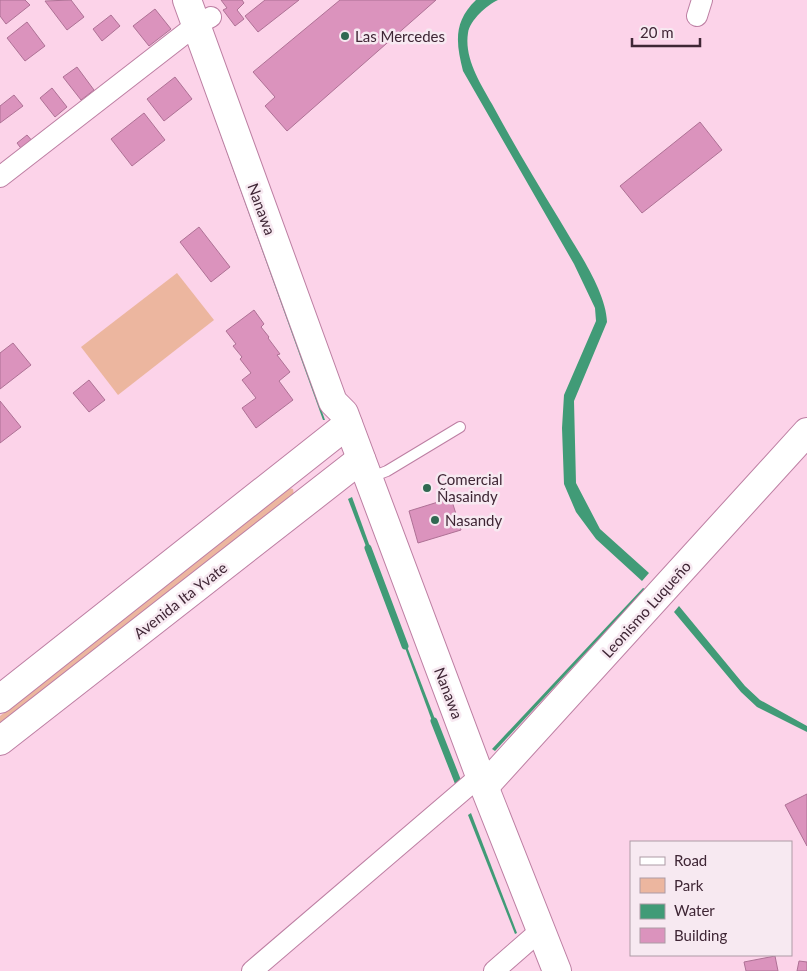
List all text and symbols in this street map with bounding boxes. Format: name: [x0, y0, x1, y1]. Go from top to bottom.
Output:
scale bar: [632, 15, 700, 47]
text: 20 m: [640, 23, 674, 41]
place label: Las Mercedes: [355, 27, 445, 45]
marker: Las Mercedes: [339, 30, 351, 42]
street label: Nanawa: [244, 181, 280, 237]
place label: Comercial Ñasaindy: [437, 470, 503, 505]
marker: Comercial Ñasaindy: [421, 482, 433, 494]
place label: Nasandy: [445, 511, 502, 529]
marker: Nasandy: [429, 514, 441, 526]
street label: Leonismo Luqueño: [598, 557, 694, 661]
street label: Avenida Ita Yvate: [130, 558, 230, 642]
street label: Nanawa: [431, 665, 467, 721]
legend: [630, 841, 792, 956]
text: Road: [674, 851, 707, 869]
text: Park: [674, 876, 704, 894]
text: Water: [674, 901, 715, 919]
text: Building: [674, 926, 727, 944]

